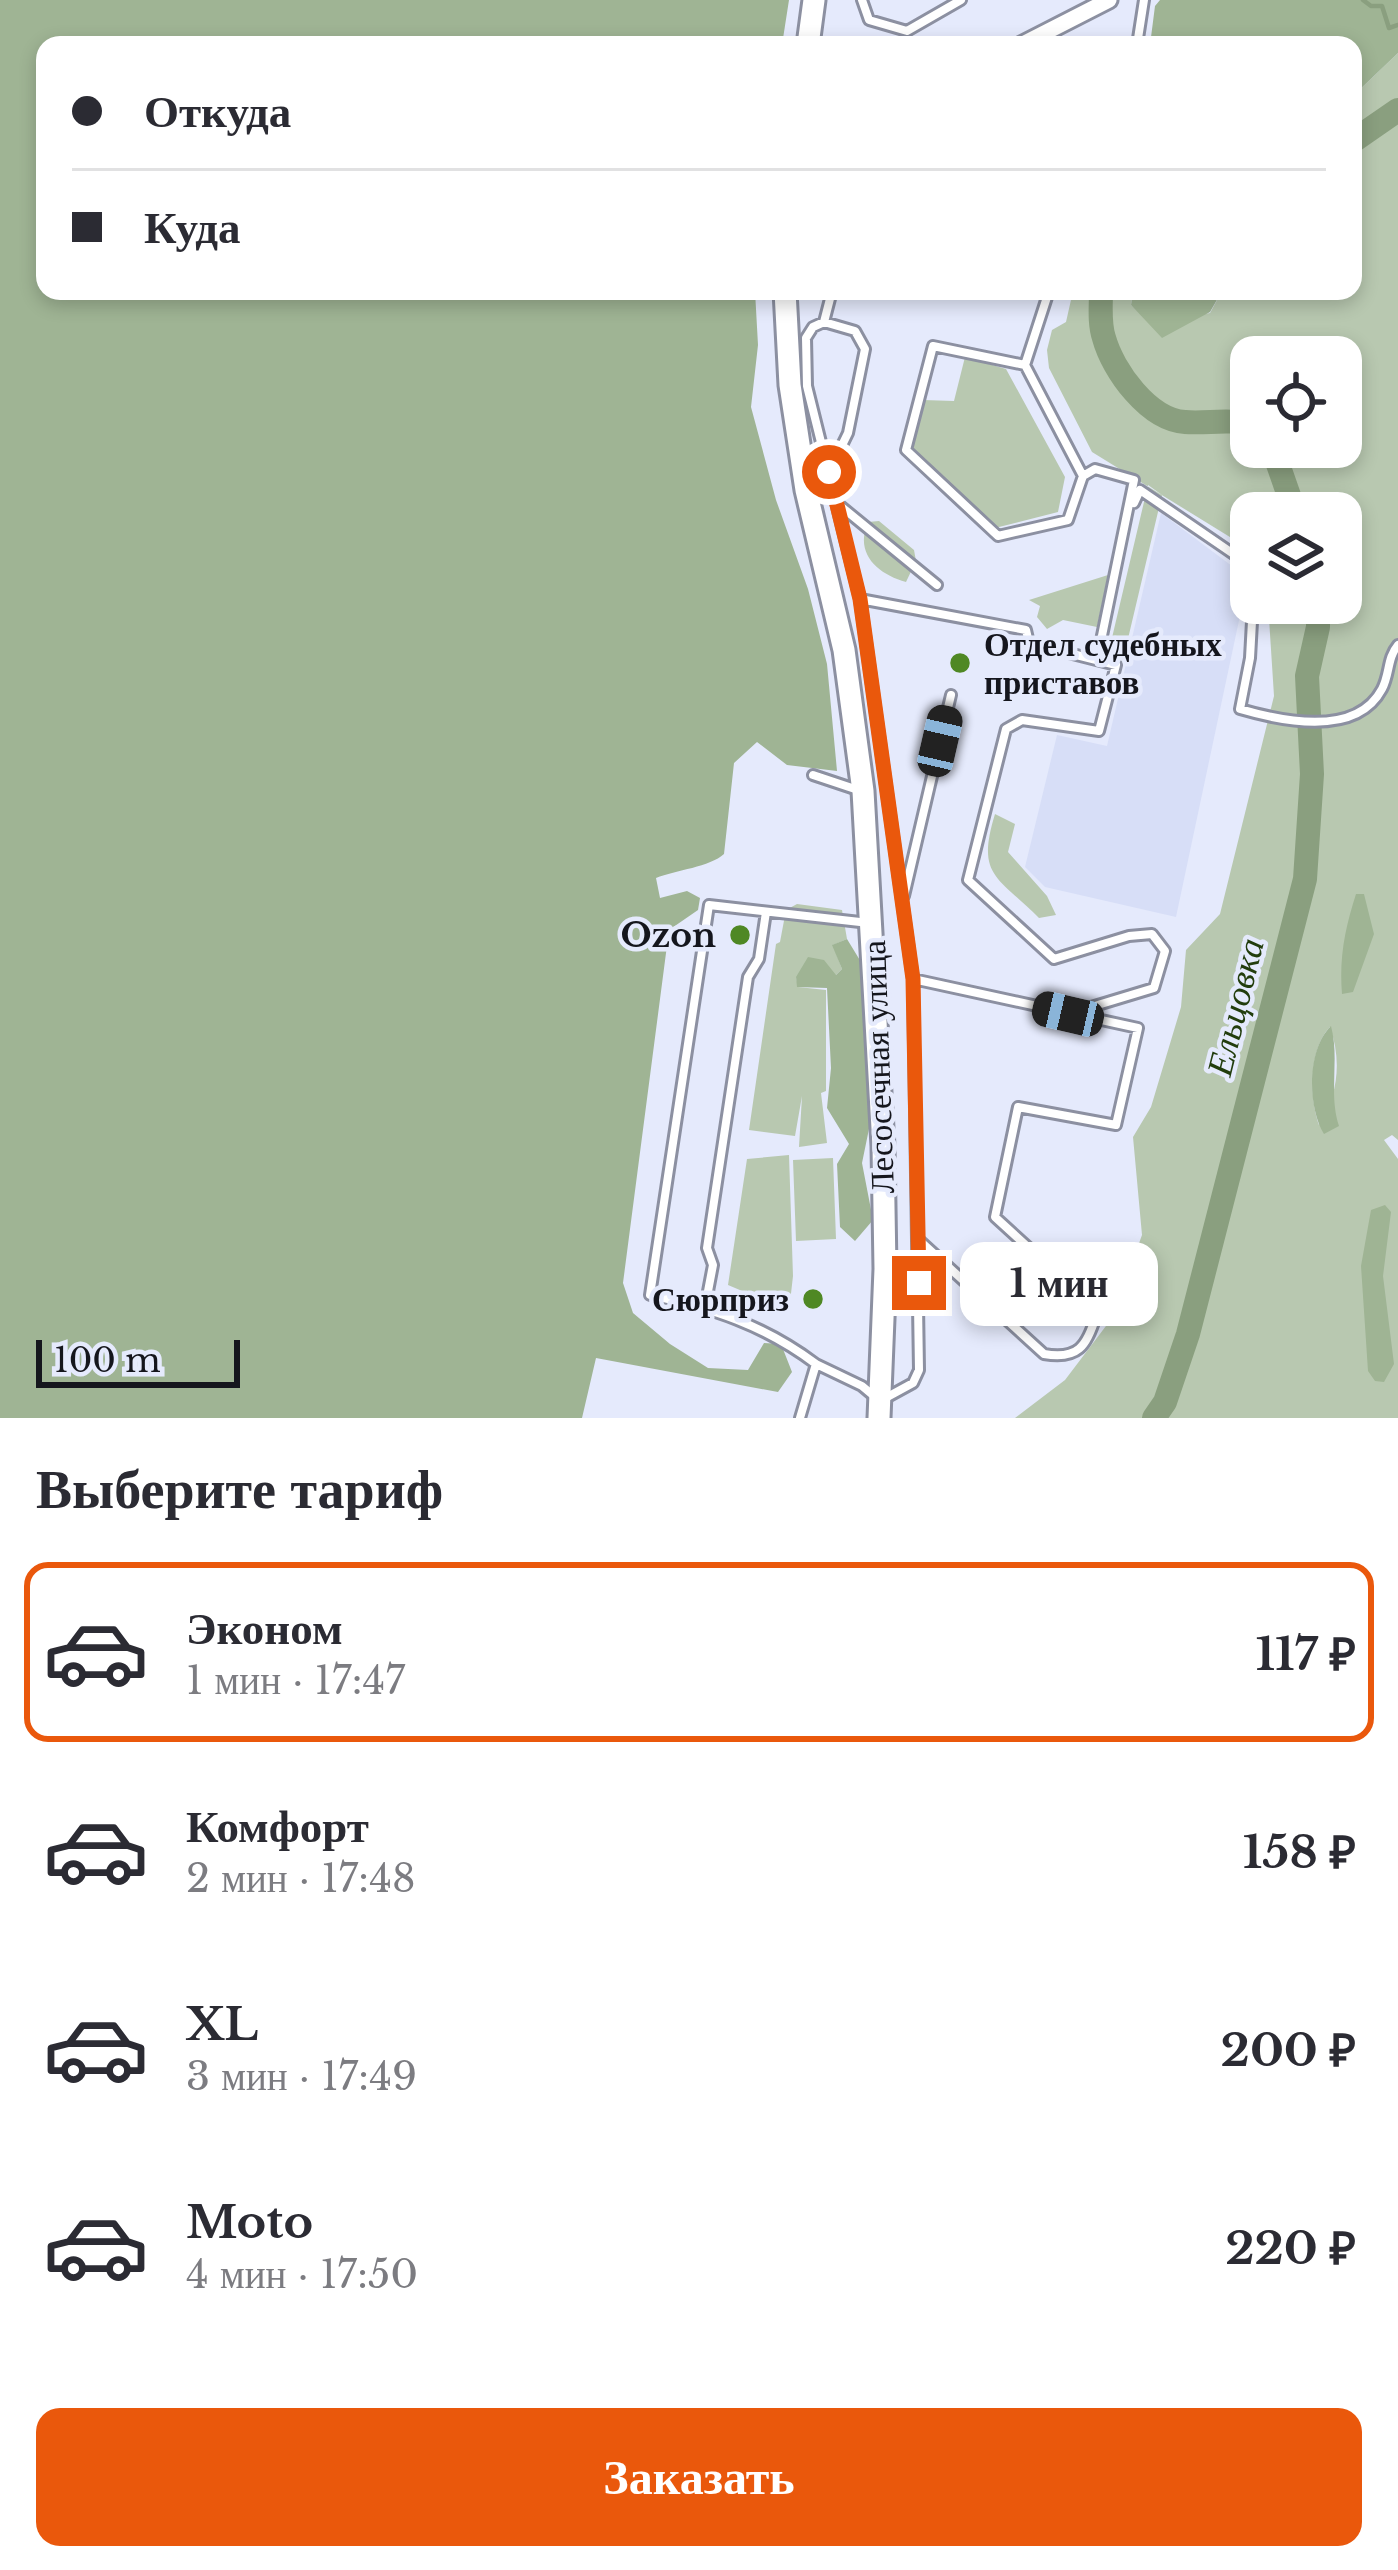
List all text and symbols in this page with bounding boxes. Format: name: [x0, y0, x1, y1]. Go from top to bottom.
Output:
text: Откуда: [144, 83, 291, 139]
text: Куда: [144, 199, 240, 255]
map controls: [1230, 336, 1362, 624]
button: locate: [1230, 336, 1362, 468]
route start: [802, 445, 856, 499]
button: layers: [1230, 492, 1362, 624]
place label: Отдел судебных приставов: [984, 624, 1222, 703]
marker: Отдел судебных приставов: [947, 650, 973, 676]
car: [914, 702, 966, 780]
place label: Ozon: [621, 915, 716, 956]
marker: Ozon: [727, 922, 753, 948]
water label: Ельцовка: [1196, 934, 1274, 1081]
street label: Лесосечная улица: [853, 939, 903, 1194]
car: [1029, 988, 1107, 1040]
callout: 1 мин: [961, 1241, 1159, 1325]
route end: [892, 1256, 946, 1310]
text: 1 мин: [1010, 1259, 1108, 1308]
place label: Сюрприз: [652, 1279, 789, 1320]
marker: Сюрприз: [800, 1286, 826, 1312]
scale bar: [36, 1334, 240, 1387]
text: 100 m: [54, 1340, 161, 1381]
text: Выберите тариф: [36, 1456, 443, 1523]
icon: car: [42, 1598, 150, 1706]
text: Эконом: [186, 1600, 343, 1656]
text: 117 ₽: [1255, 1626, 1356, 1682]
text: 1 мин · 17:47: [186, 1656, 405, 1705]
icon: car: [42, 1796, 150, 1904]
text: Комфорт: [186, 1798, 369, 1854]
text: 158 ₽: [1243, 1824, 1356, 1880]
text: 2 мин · 17:48: [186, 1854, 416, 1903]
icon: car: [42, 1994, 150, 2102]
text: XL: [186, 1996, 258, 2052]
text: 200 ₽: [1221, 2022, 1356, 2078]
text: 3 мин · 17:49: [186, 2052, 417, 2101]
icon: car: [42, 2192, 150, 2300]
text: Moto: [186, 2194, 313, 2250]
text: 220 ₽: [1225, 2220, 1356, 2276]
text: 4 мин · 17:50: [186, 2250, 418, 2299]
button: Заказать: [36, 2408, 1362, 2546]

